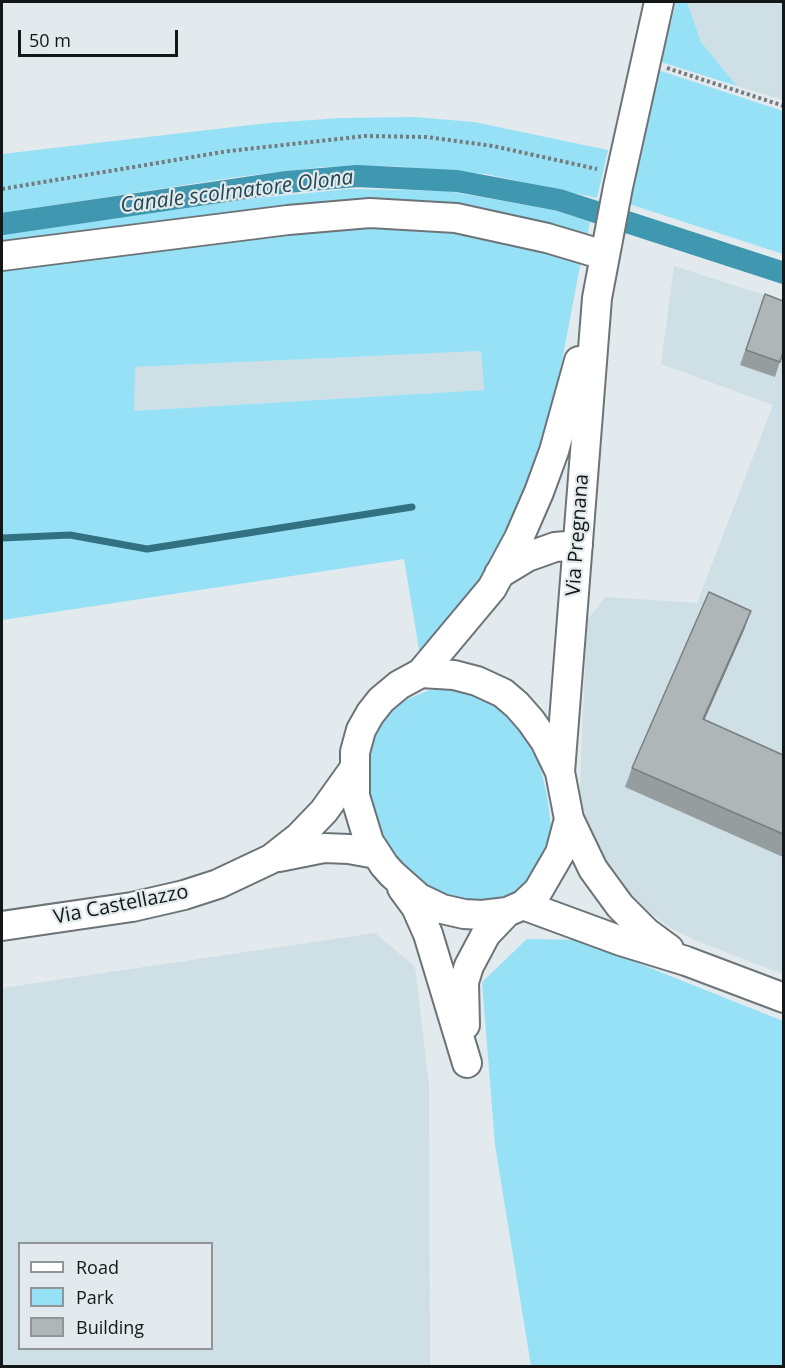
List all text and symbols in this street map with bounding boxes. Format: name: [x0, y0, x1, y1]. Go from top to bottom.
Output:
scale bar: [21, 18, 182, 56]
text: 50 m: [29, 28, 71, 52]
water label: Canale scolmatore Olona: [119, 165, 355, 219]
street label: Via Pregnana: [562, 473, 594, 597]
street label: Via Castellazzo: [52, 880, 190, 930]
legend: [18, 1242, 213, 1350]
text: Road: [76, 1255, 119, 1279]
text: Park: [76, 1285, 114, 1309]
text: Building: [76, 1315, 144, 1339]

